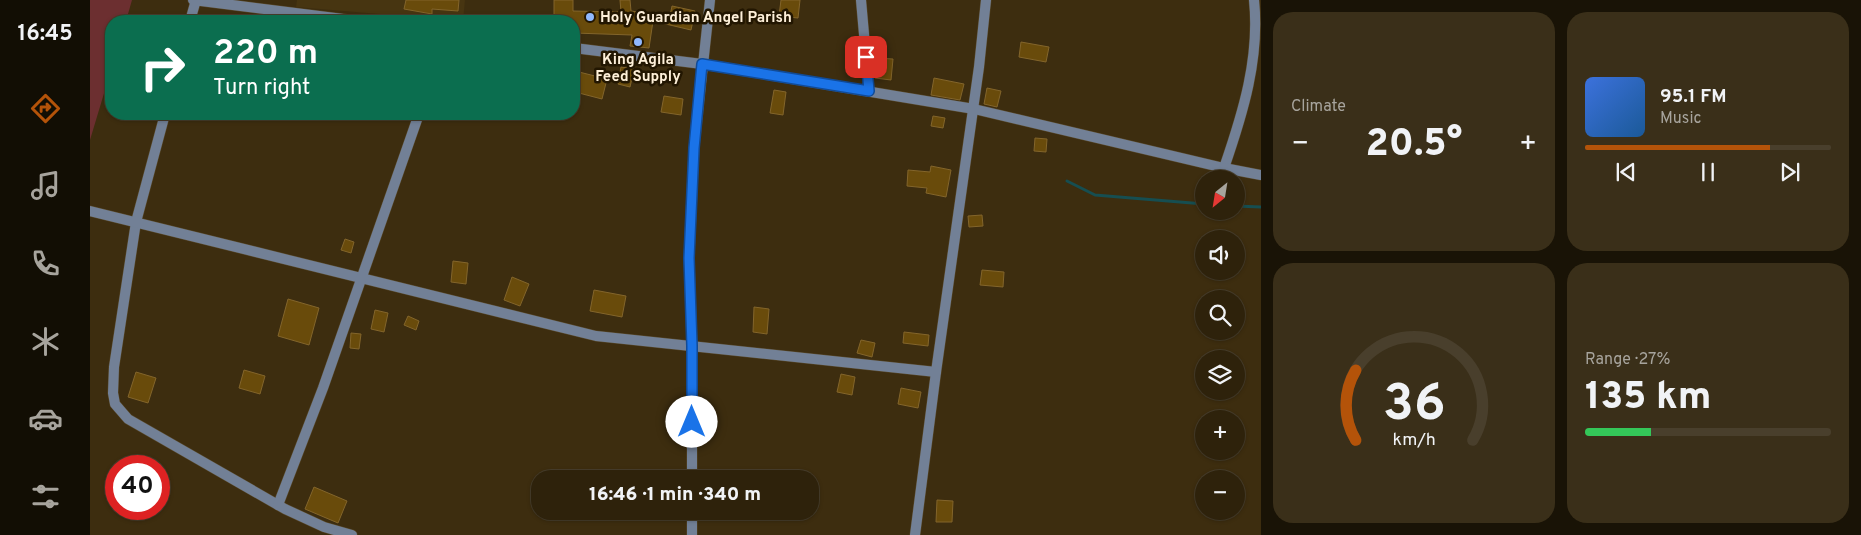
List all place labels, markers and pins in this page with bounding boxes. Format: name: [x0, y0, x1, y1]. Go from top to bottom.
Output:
place label: Holy Guardian Angel Parish: [600, 9, 792, 28]
marker: Holy Guardian Angel Parish: [584, 11, 596, 23]
marker: King Agila Feed Supply: [632, 36, 644, 48]
pin: [845, 36, 887, 78]
place label: King Agila Feed Supply: [595, 51, 681, 87]

